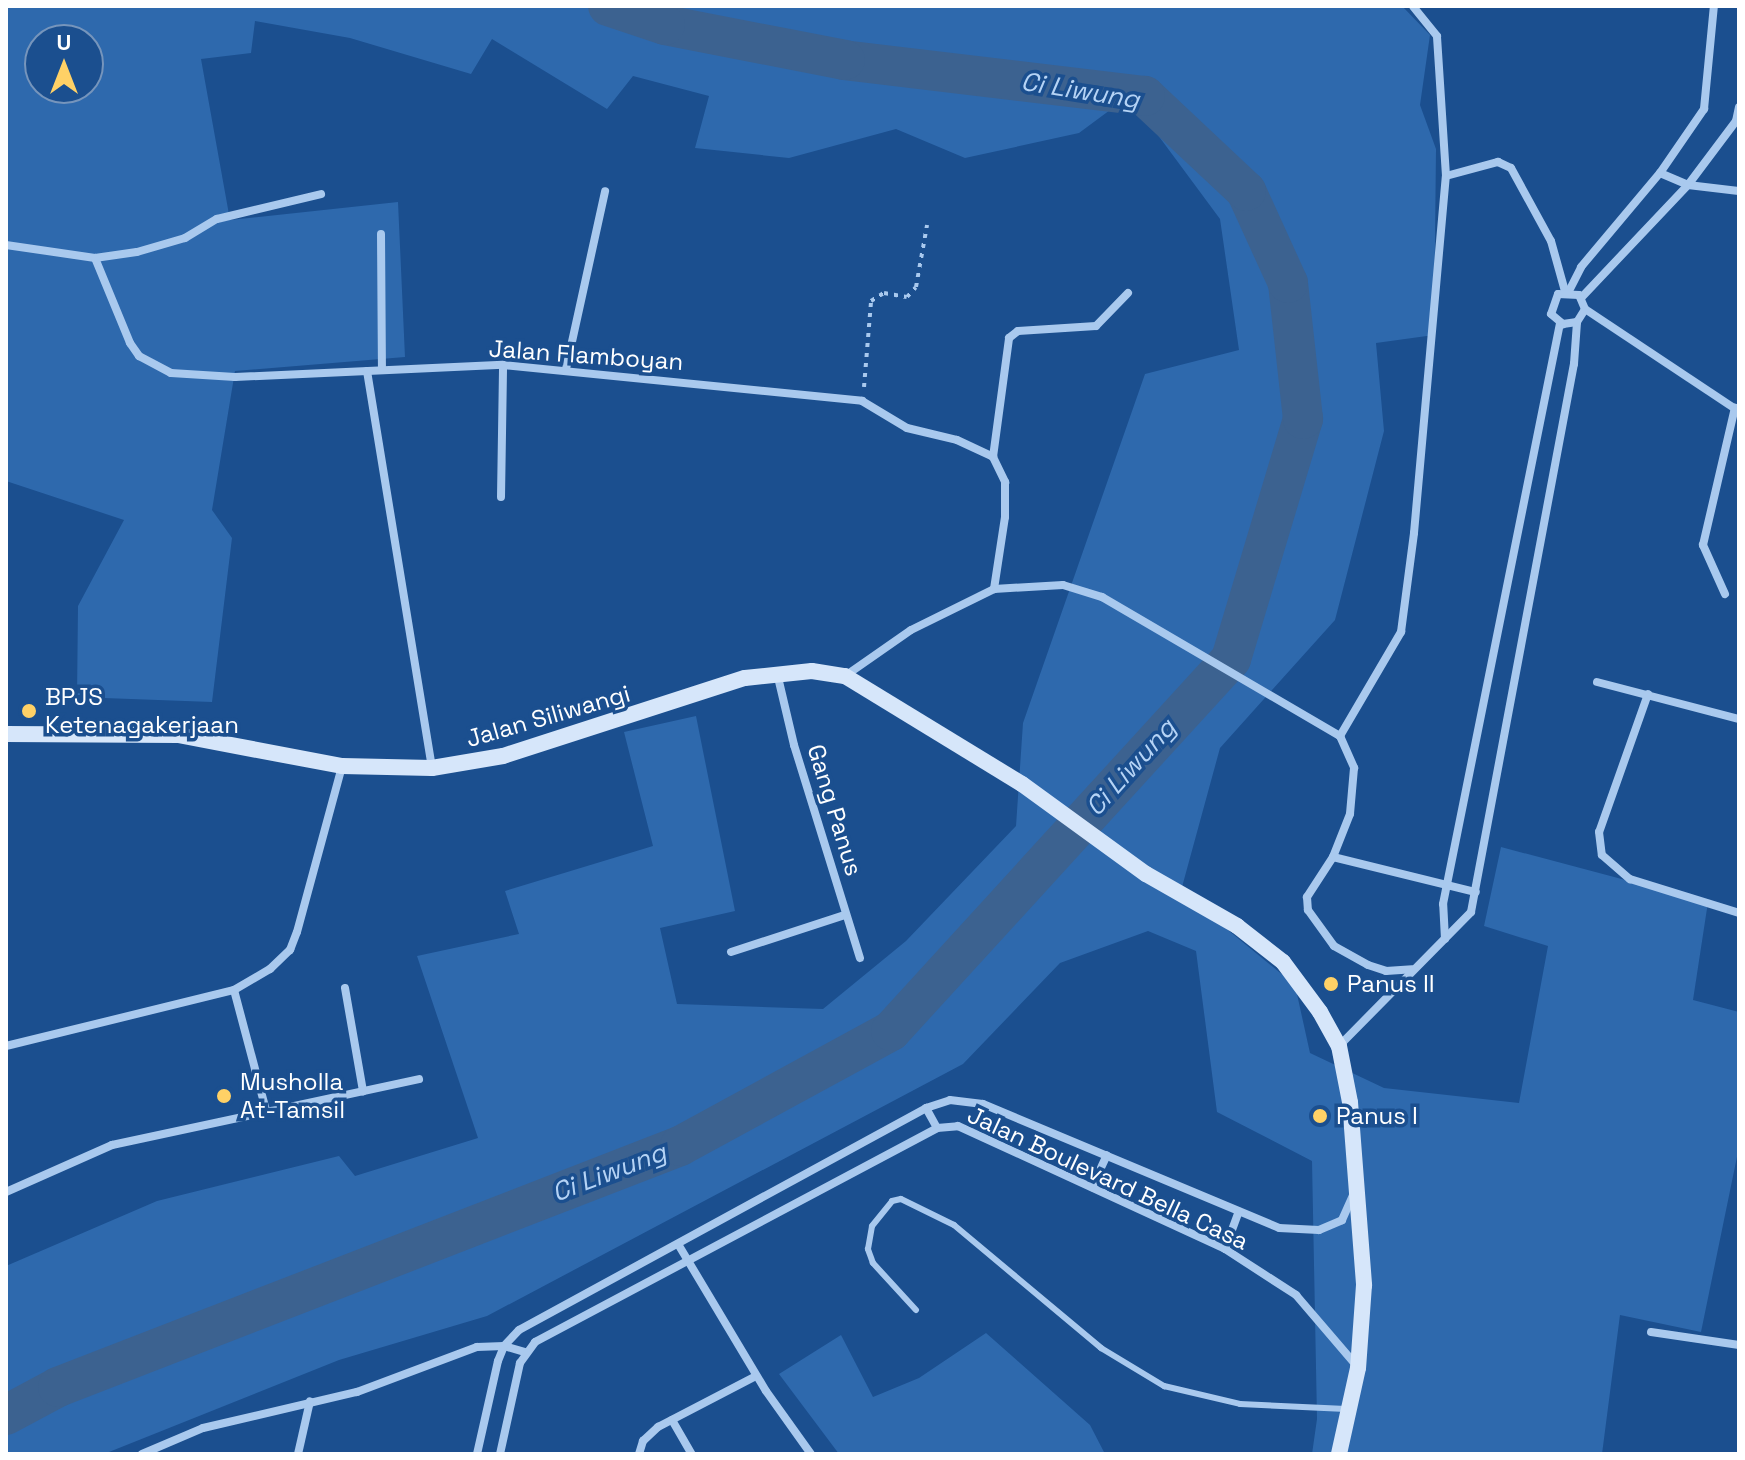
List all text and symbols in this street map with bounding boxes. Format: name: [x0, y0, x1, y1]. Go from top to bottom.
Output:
north arrow: [24, 24, 104, 104]
text: U: [57, 28, 71, 56]
water label: Ci Liwung: [1018, 66, 1142, 116]
street label: Jalan Flamboyan: [488, 334, 684, 376]
street label: Jalan Siliwangi: [463, 679, 633, 753]
place label: BPJS Ketenagakerjaan: [45, 683, 239, 739]
marker: BPJS Ketenagakerjaan: [20, 702, 38, 720]
water label: Ci Liwung: [1079, 713, 1183, 823]
street label: Gang Panus: [801, 741, 869, 879]
place label: Panus II: [1347, 970, 1435, 998]
marker: Panus II: [1322, 975, 1340, 993]
place label: Musholla At-Tamsil: [240, 1068, 345, 1124]
marker: Musholla At-Tamsil: [215, 1087, 233, 1105]
street label: Jalan Boulevard Bella Casa: [963, 1100, 1253, 1256]
place label: Panus I: [1336, 1102, 1418, 1130]
marker: Panus I: [1311, 1107, 1329, 1125]
water label: Ci Liwung: [548, 1137, 670, 1209]

